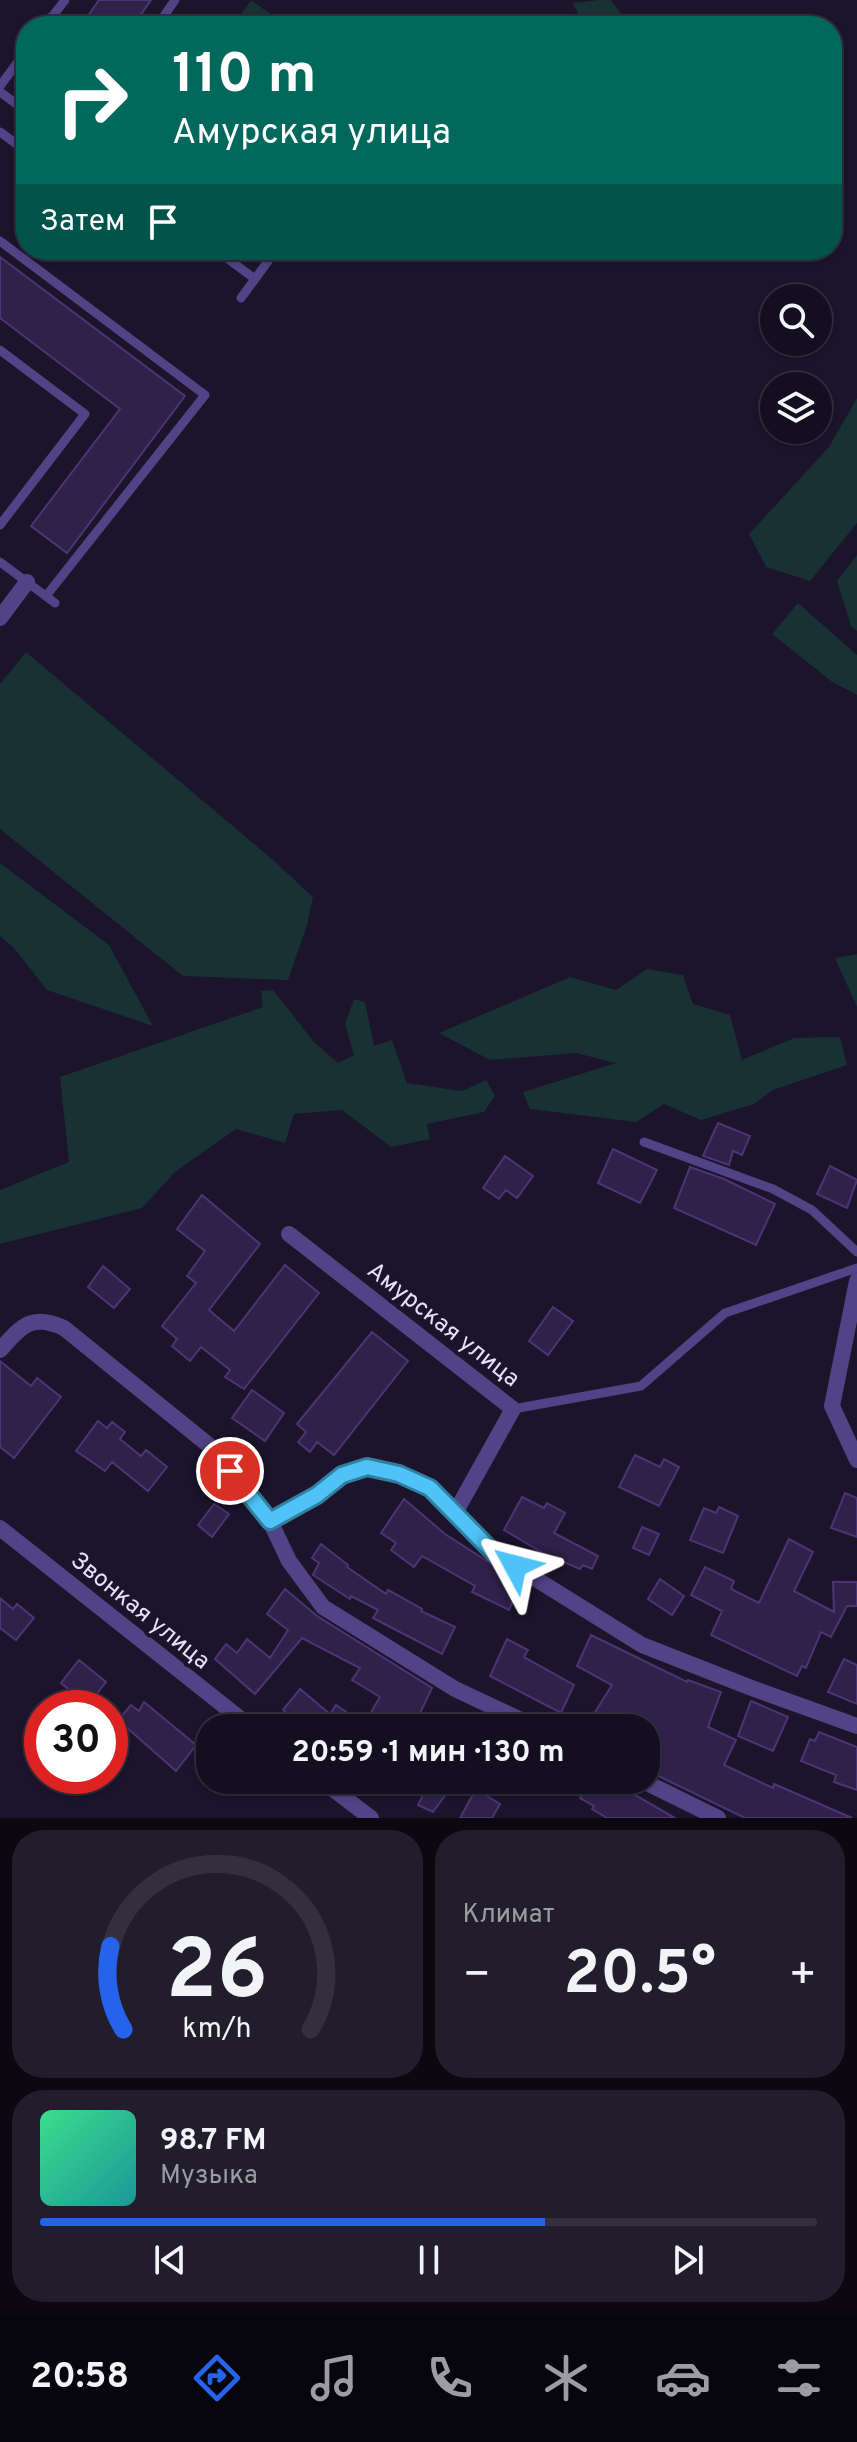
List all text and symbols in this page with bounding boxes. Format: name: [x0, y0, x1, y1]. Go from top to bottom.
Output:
text: 110 m: [172, 42, 317, 112]
icon: right: [40, 48, 144, 152]
text: Амурская улица: [172, 111, 451, 157]
icon: arrive: [141, 200, 185, 244]
text: Затем: [40, 204, 125, 241]
map controls: [760, 284, 832, 444]
button: search: [760, 284, 832, 356]
button: layers: [760, 372, 832, 444]
street label: Амурская улица: [360, 1257, 525, 1395]
pin: [196, 1437, 264, 1505]
icon: arrive: [208, 1449, 252, 1493]
position arrow: [473, 1524, 557, 1608]
street label: Звонкая улица: [64, 1546, 216, 1677]
speed limit sign: 30: [24, 1690, 128, 1794]
text: 20:59 · 1 мин · 130 m: [291, 1735, 565, 1772]
text: Климат: [463, 1899, 554, 1932]
text: 26: [166, 1923, 268, 2028]
text: 20.5°: [564, 1939, 716, 2015]
text: −: [463, 1949, 491, 2005]
text: +: [789, 1949, 817, 2005]
text: km/h: [183, 2012, 252, 2048]
text: 98.7 FM: [160, 2123, 267, 2160]
text: Музыка: [160, 2160, 258, 2193]
icon: previous: [148, 2238, 192, 2282]
icon: pause: [407, 2238, 451, 2282]
icon: next: [666, 2238, 710, 2282]
icon: directions: [189, 2350, 245, 2406]
icon: music: [306, 2350, 362, 2406]
icon: phone: [422, 2350, 478, 2406]
icon: climate: [538, 2350, 594, 2406]
icon: car: [655, 2350, 711, 2406]
icon: filters: [771, 2350, 827, 2406]
text: 20:58: [30, 2355, 129, 2401]

